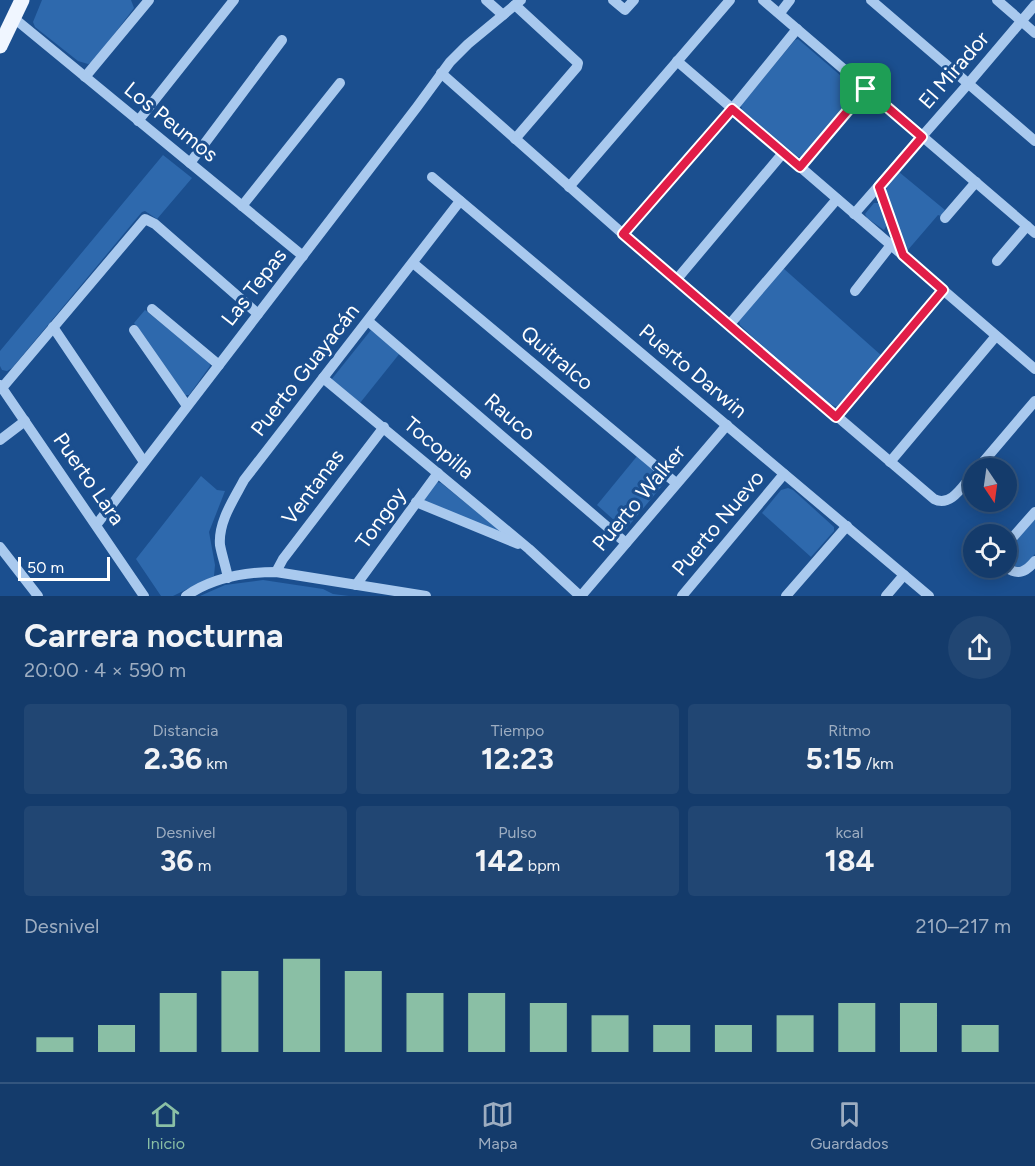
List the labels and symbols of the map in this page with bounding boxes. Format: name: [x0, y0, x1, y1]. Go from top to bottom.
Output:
street label: El Mirador: [913, 26, 994, 113]
pin: [840, 63, 891, 114]
street label: Los Peumos: [120, 76, 223, 167]
street label: Las Tepas: [216, 243, 292, 330]
street label: Puerto Guayacán: [245, 299, 364, 441]
street label: Puerto Darwin: [634, 318, 752, 423]
street label: Quitralco: [516, 320, 599, 395]
street label: Rauco: [480, 388, 541, 445]
street label: Tocopilla: [399, 411, 479, 484]
street label: Puerto Lara: [48, 428, 130, 530]
street label: Puerto Walker: [587, 440, 690, 556]
street label: Ventanas: [276, 444, 349, 529]
north arrow: [963, 458, 1017, 512]
street label: Puerto Nuevo: [666, 465, 769, 580]
street label: Tongoy: [350, 482, 411, 553]
scale bar: [18, 554, 110, 582]

